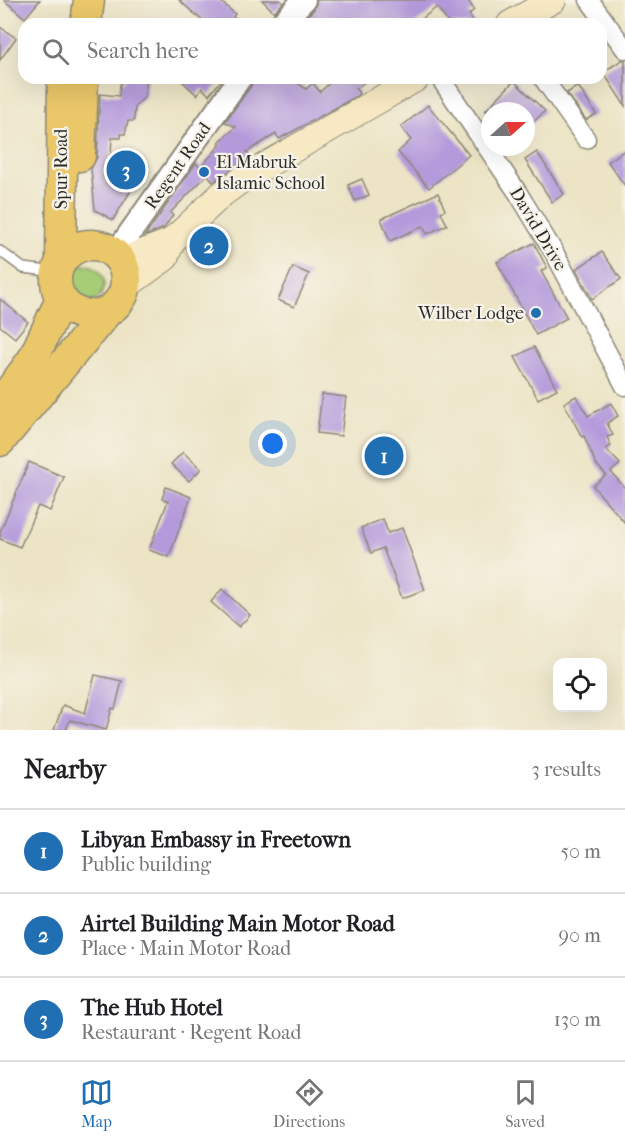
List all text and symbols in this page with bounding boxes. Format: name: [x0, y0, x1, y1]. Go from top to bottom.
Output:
search box: [18, 18, 607, 84]
icon: search: [39, 35, 72, 68]
text: Search here: [87, 38, 199, 64]
north arrow: [481, 102, 535, 156]
street label: Regent Road: [140, 118, 216, 213]
street label: Spur Road: [51, 128, 72, 209]
pin: 3: [106, 148, 146, 192]
place label: El Mabruk Islamic School: [216, 152, 325, 194]
marker: El Mabruk Islamic School: [197, 165, 211, 179]
street label: David Drive: [505, 183, 571, 275]
pin: 2: [190, 224, 228, 268]
place label: Wilber Lodge: [417, 303, 524, 324]
marker: Wilber Lodge: [529, 306, 543, 320]
your location: [258, 429, 287, 458]
pin: 1: [364, 434, 404, 478]
map controls: [553, 658, 607, 712]
button: locate: [553, 658, 607, 712]
text: Nearby: [24, 754, 106, 785]
text: 3 results: [532, 758, 601, 781]
text: Libyan Embassy in Freetown: [81, 827, 351, 853]
text: 1: [40, 840, 47, 863]
text: 50 m: [560, 840, 601, 863]
text: Public building: [81, 853, 211, 876]
text: Airtel Building Main Motor Road: [81, 911, 395, 937]
text: 2: [38, 924, 49, 947]
text: 90 m: [559, 924, 601, 947]
text: Place · Main Motor Road: [81, 937, 291, 960]
text: The Hub Hotel: [81, 995, 223, 1021]
text: 3: [39, 1008, 48, 1031]
text: 130 m: [554, 1008, 601, 1031]
text: Restaurant · Regent Road: [81, 1021, 301, 1044]
tab: Map: [80, 1076, 113, 1131]
tab: Directions: [273, 1076, 345, 1131]
tab: Saved: [505, 1076, 545, 1131]

